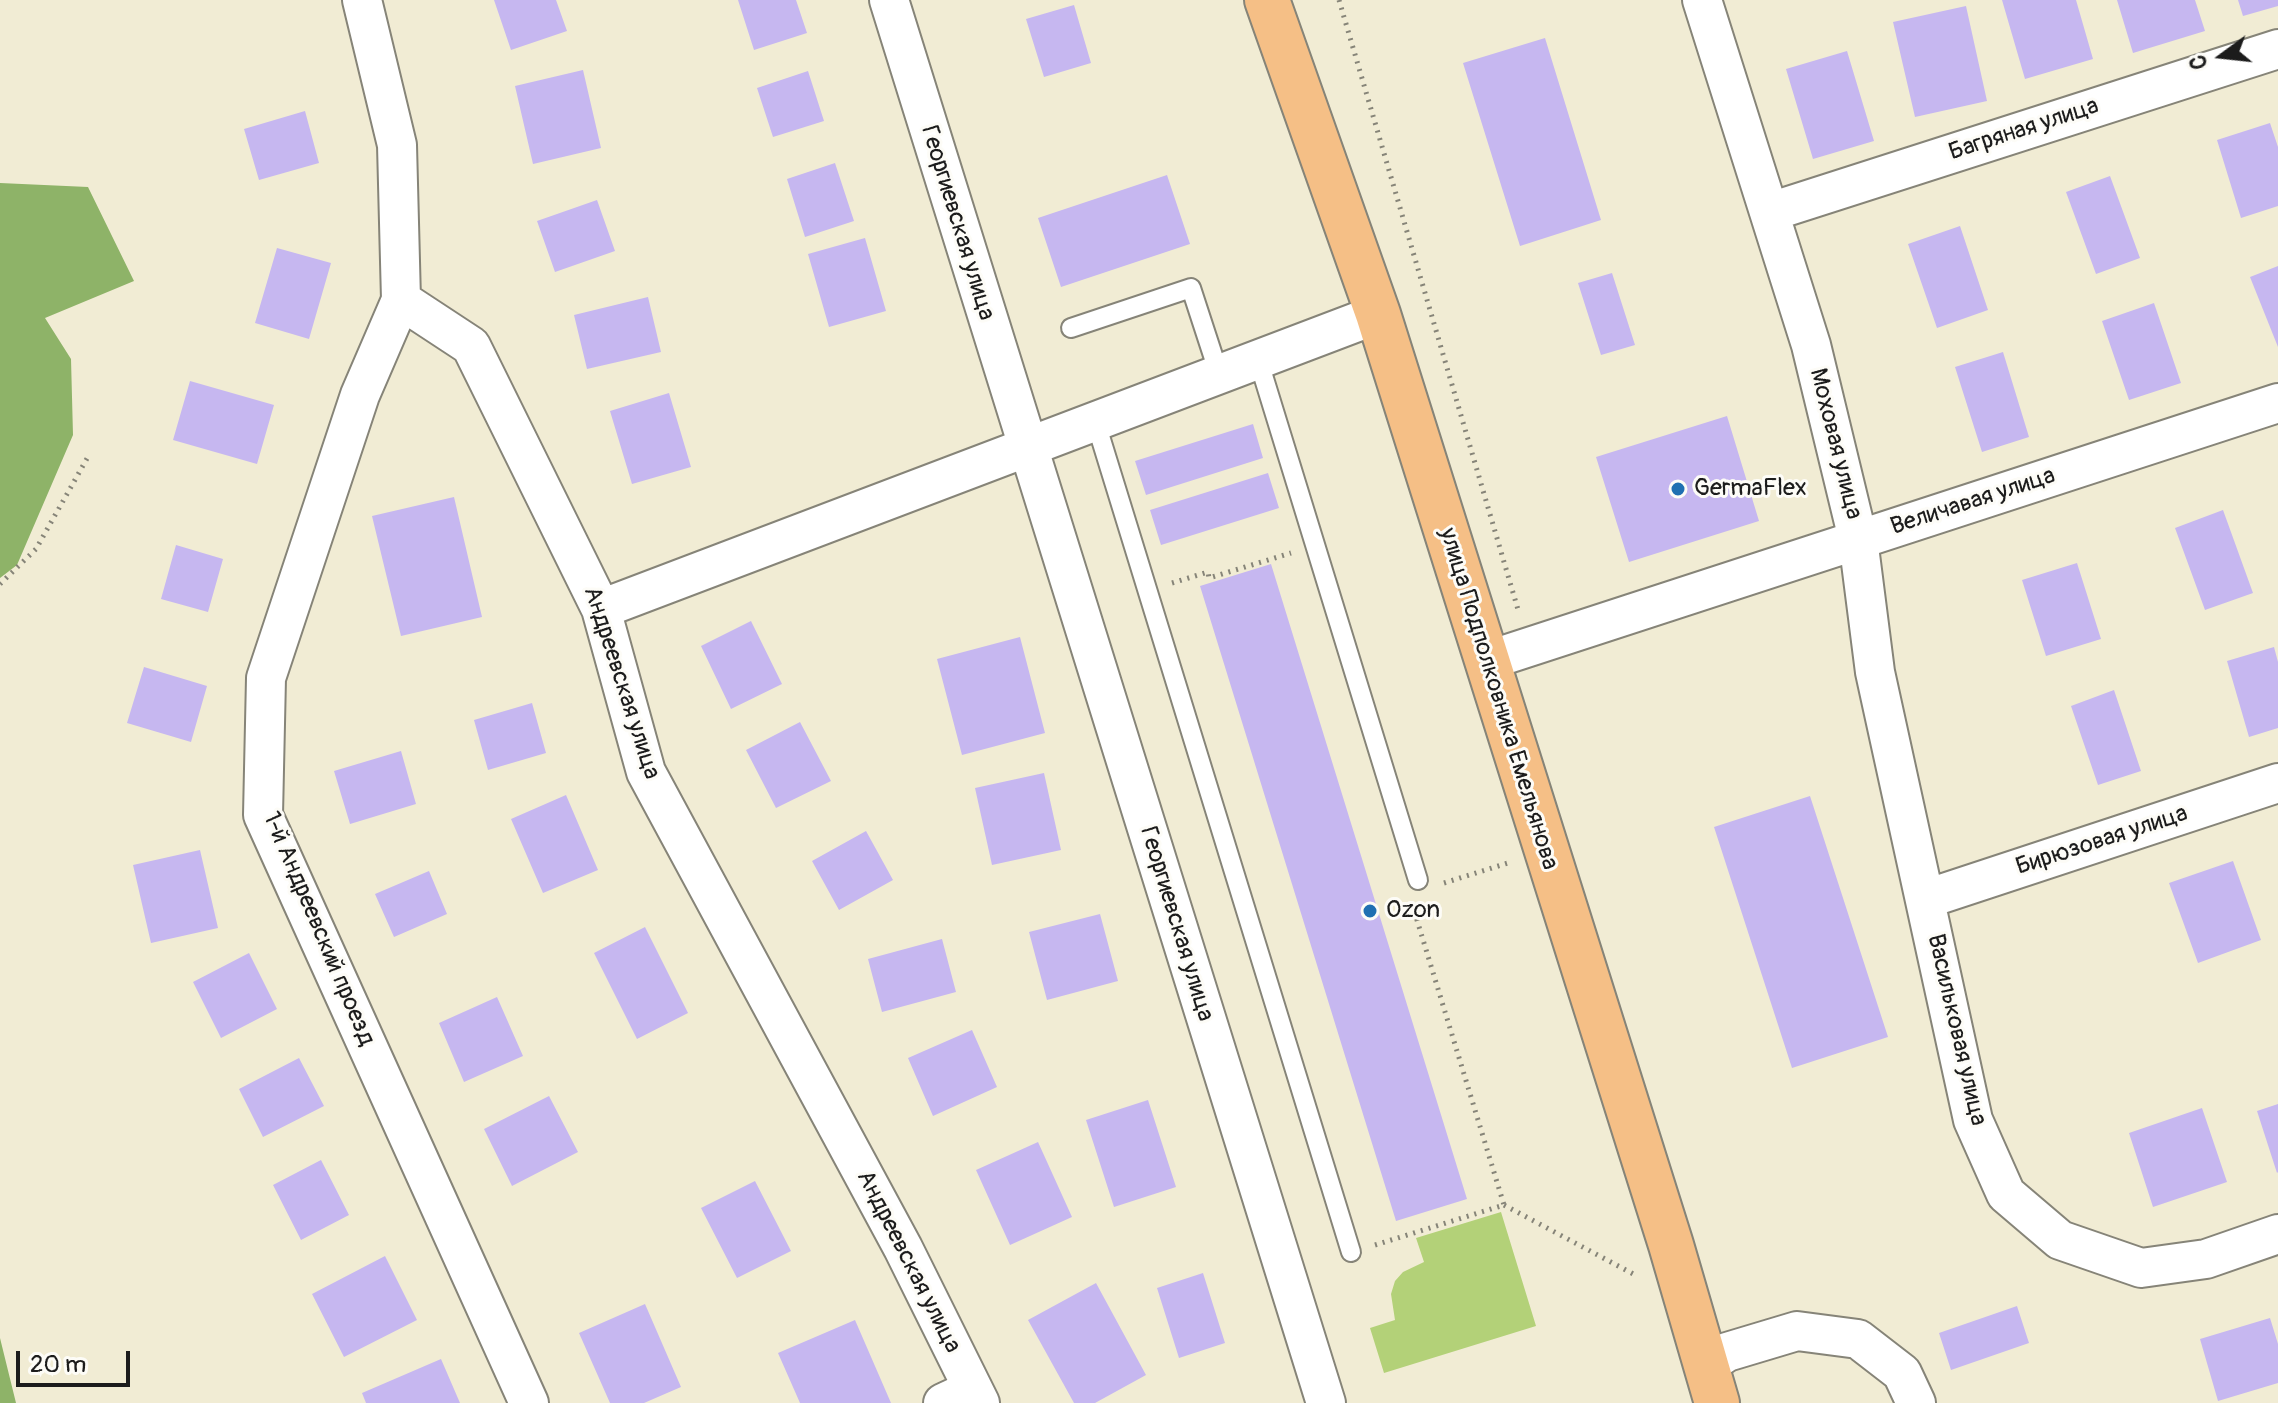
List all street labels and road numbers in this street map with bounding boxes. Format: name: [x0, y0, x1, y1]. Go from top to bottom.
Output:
street label: Багряная улица: [1945, 92, 2103, 168]
street label: Георгиевская улица: [914, 122, 1000, 324]
street label: Моховая улица: [1802, 366, 1868, 522]
street label: Величавая улица: [1887, 462, 2059, 542]
street label: улица Подполковника Емельянова: [1432, 525, 1564, 873]
street label: Андреевская улица: [576, 583, 666, 783]
street label: Бирюзовая улица: [2013, 800, 2191, 882]
street label: 1-й Андреевский проезд: [256, 808, 380, 1050]
street label: Георгиевская улица: [1133, 823, 1219, 1025]
street label: Васильковая улица: [1920, 931, 1992, 1129]
street label: Андреевская улица: [850, 1166, 966, 1358]

